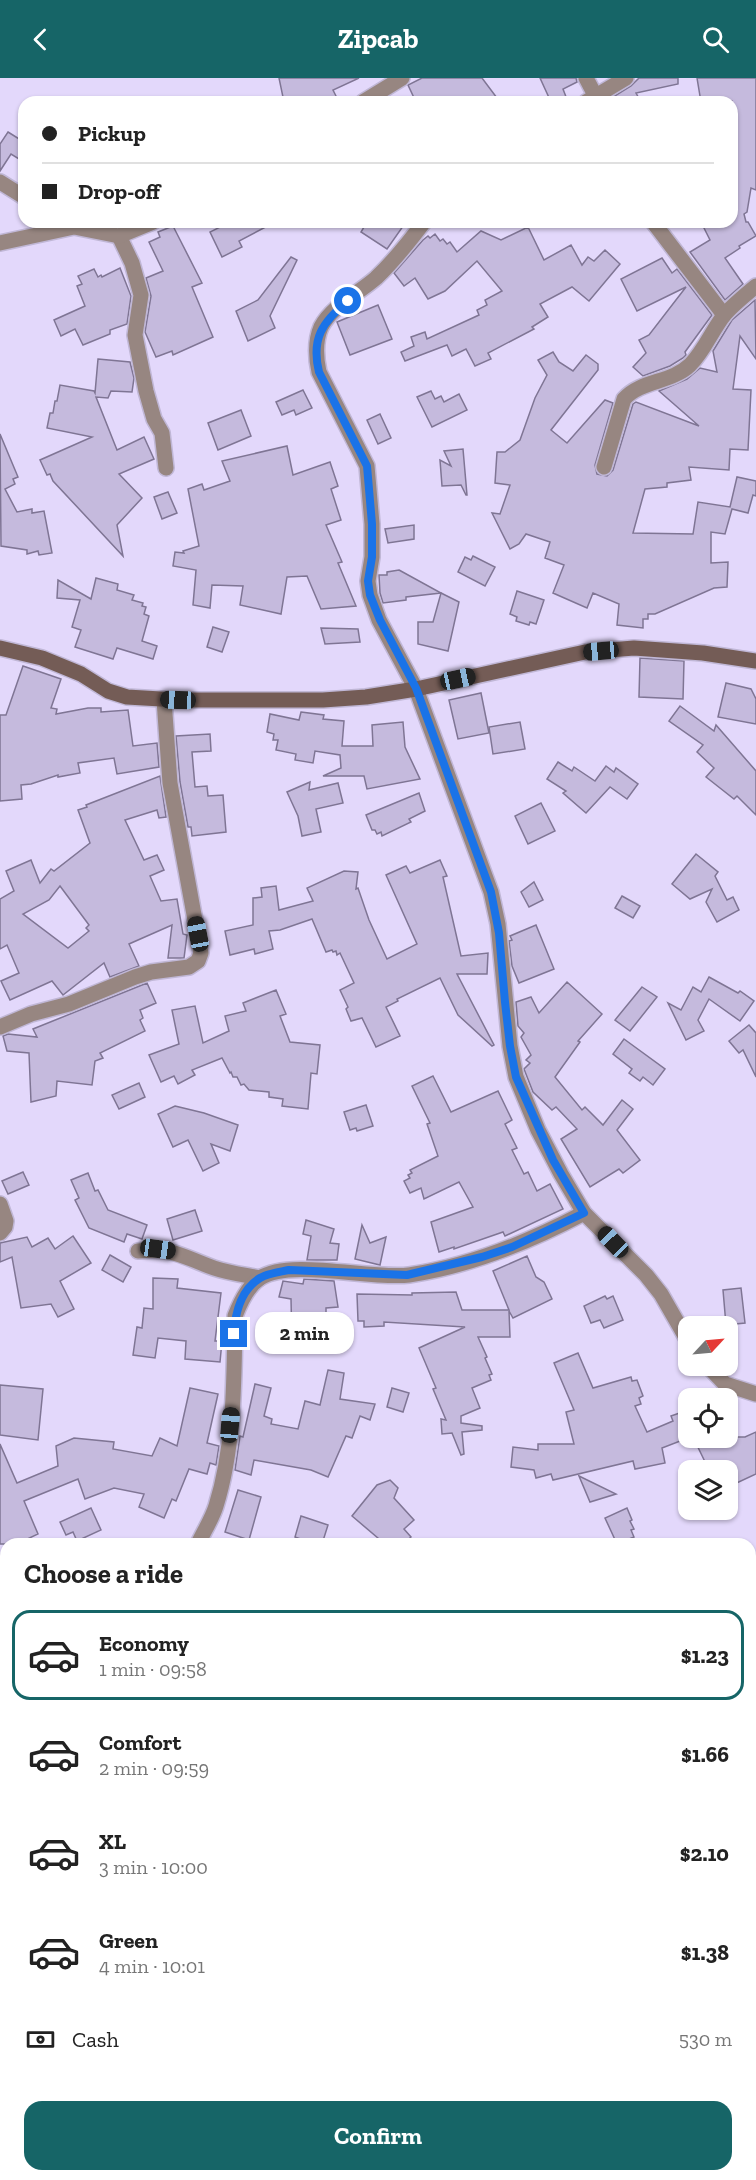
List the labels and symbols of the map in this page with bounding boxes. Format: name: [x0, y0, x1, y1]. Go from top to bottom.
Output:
route start: [334, 287, 361, 314]
car: [582, 640, 620, 662]
car: [439, 666, 477, 692]
car: [160, 690, 196, 710]
car: [186, 915, 210, 953]
car: [594, 1223, 632, 1261]
car: [139, 1238, 177, 1260]
callout: 2 min: [255, 1313, 354, 1355]
north arrow: [678, 1316, 738, 1376]
route end: [220, 1320, 247, 1347]
car: [219, 1406, 241, 1444]

